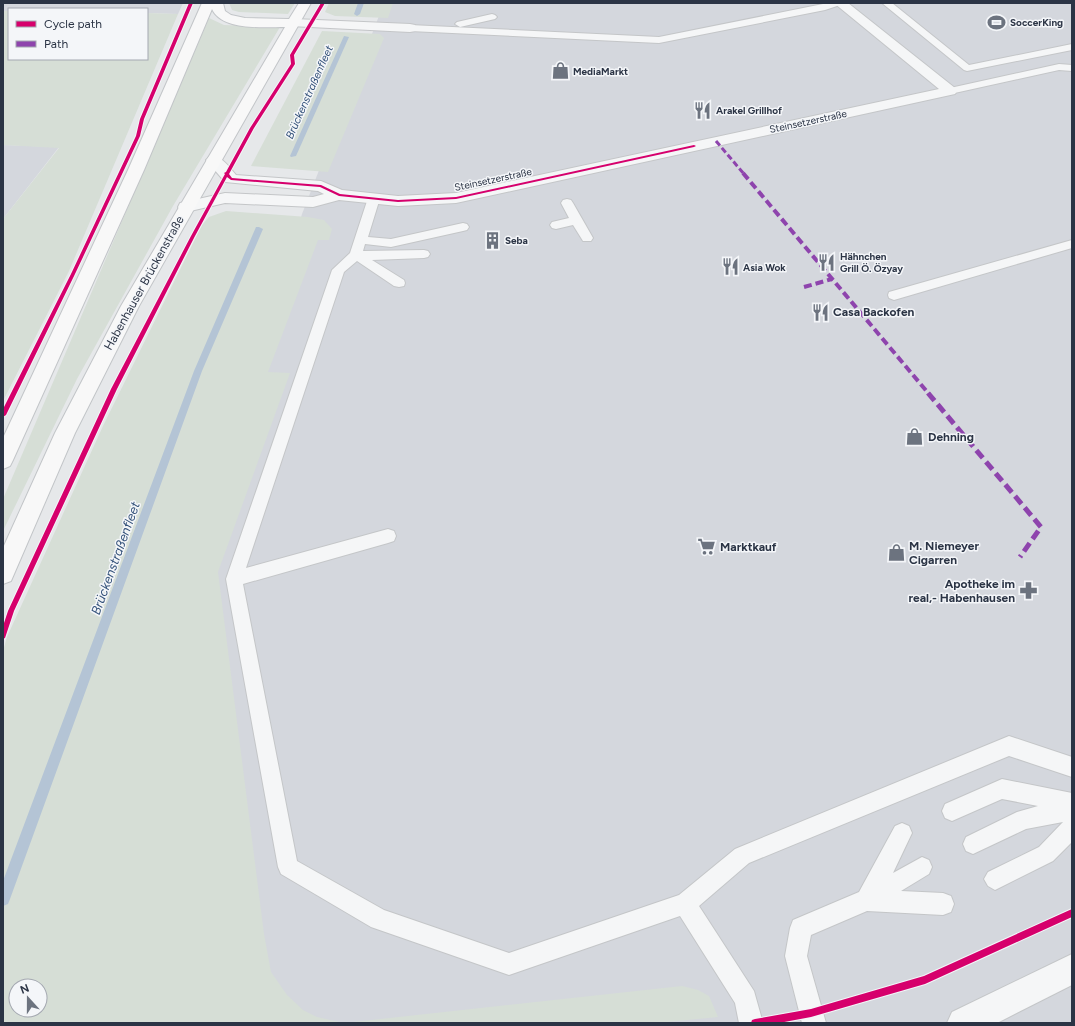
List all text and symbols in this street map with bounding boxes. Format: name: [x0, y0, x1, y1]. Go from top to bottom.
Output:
legend: [8, 8, 148, 60]
sports icon: SoccerKing: [987, 12, 1007, 32]
place label: SoccerKing: [1010, 16, 1063, 29]
text: Cycle path: [44, 17, 102, 31]
text: Path: [44, 37, 68, 51]
water label: Brückenstraßenfleet: [283, 43, 336, 141]
shop icon: MediaMarkt: [550, 61, 570, 81]
place label: MediaMarkt: [573, 65, 628, 78]
restaurant icon: Arakel Grillhof: [693, 100, 713, 120]
place label: Arakel Grillhof: [716, 104, 782, 117]
street label: Steinsetzerstraße: [768, 107, 849, 136]
street label: Steinsetzerstraße: [453, 165, 534, 194]
street label: Habenhauser Brückenstraße: [101, 213, 187, 353]
building icon: Seba: [482, 230, 502, 250]
place label: Seba: [505, 234, 528, 247]
place label: Hähnchen Grill Ö. Özyay: [840, 250, 903, 275]
restaurant icon: Hähnchen Grill Ö. Özyay: [817, 252, 837, 272]
restaurant icon: Asia Wok: [720, 257, 740, 277]
place label: Asia Wok: [743, 261, 786, 274]
restaurant icon: Casa Backofen: [810, 302, 830, 322]
place label: Casa Backofen: [833, 305, 915, 319]
shop icon: Dehning: [905, 427, 925, 447]
place label: Dehning: [928, 430, 974, 444]
water label: Brückenstraßenfleet: [88, 499, 143, 617]
supermarket icon: Marktkauf: [697, 537, 717, 557]
place label: M. Niemeyer Cigarren: [909, 539, 979, 567]
place label: Marktkauf: [720, 540, 777, 554]
shop icon: M. Niemeyer Cigarren: [886, 543, 906, 563]
place label: Apotheke im real,- Habenhausen: [908, 577, 1015, 605]
pharmacy icon: Apotheke im real,- Habenhausen: [1018, 581, 1038, 601]
north arrow: [8, 978, 48, 1018]
text: N: [18, 982, 31, 997]

